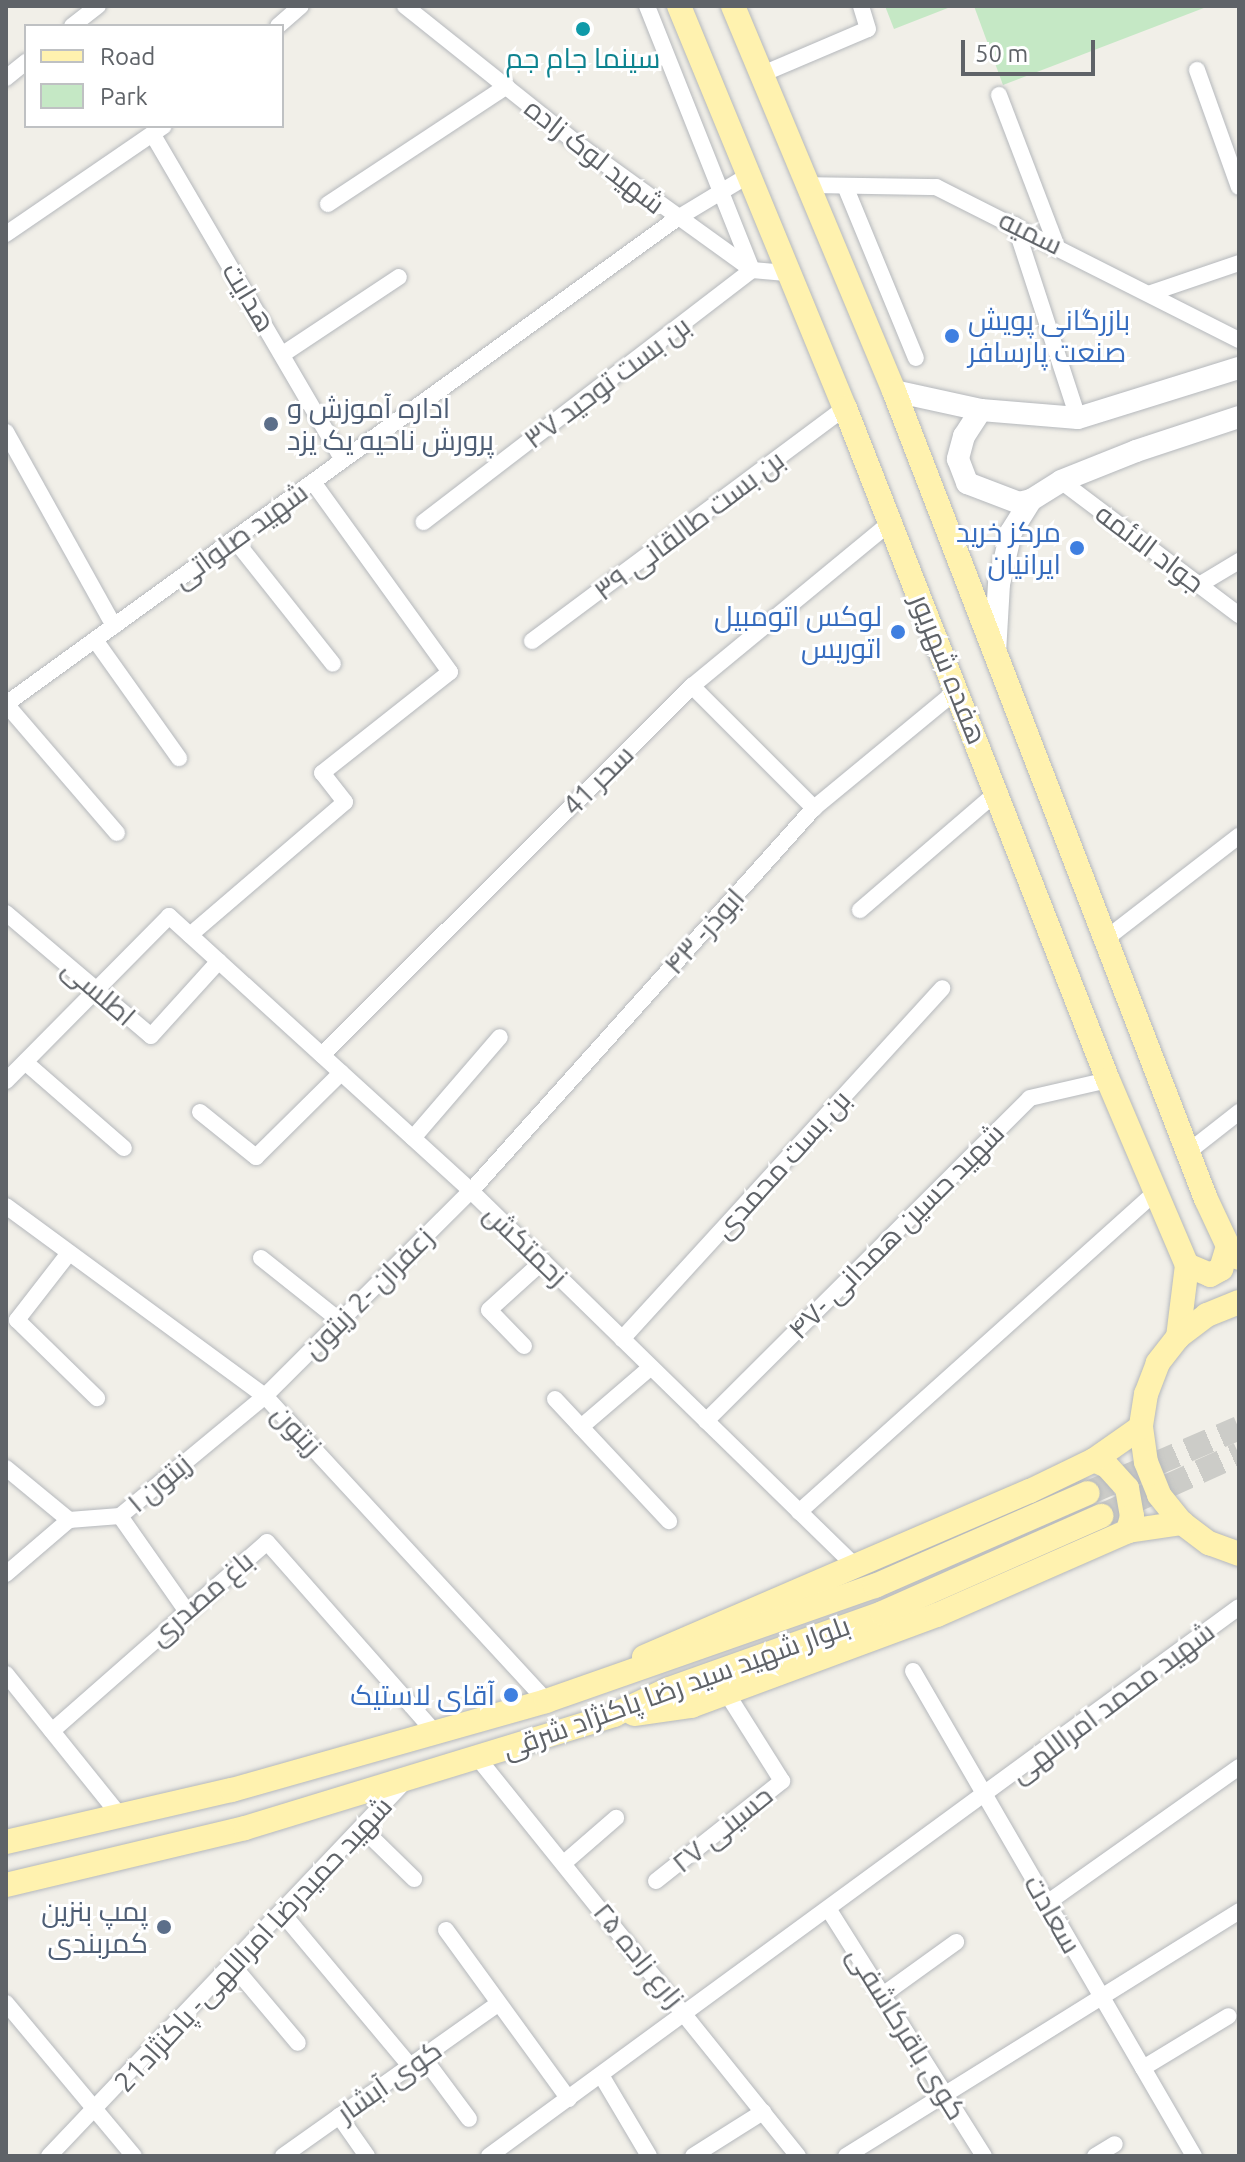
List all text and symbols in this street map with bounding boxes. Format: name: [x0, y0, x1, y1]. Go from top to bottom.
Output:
marker: سینما جام جم: [574, 20, 592, 38]
legend: [24, 24, 284, 128]
scale bar: [965, 24, 1099, 74]
text: 50 m: [975, 40, 1028, 67]
place label: سینما جام جم: [506, 41, 660, 75]
text: Road: [100, 43, 155, 70]
text: Park: [100, 83, 148, 110]
street label: شهید لوک زاده: [518, 91, 672, 221]
street label: سمیه: [994, 202, 1068, 262]
street label: هدایت: [215, 256, 283, 338]
place label: بازرگانی پویش صنعت پارسافر: [968, 303, 1130, 369]
street label: بن بست توحید ۳۷: [517, 309, 697, 455]
marker: بازرگانی پویش صنعت پارسافر: [943, 327, 961, 345]
place label: اداره آموزش و پرورش ناحیه یک یزد: [287, 391, 494, 457]
marker: اداره آموزش و پرورش ناحیه یک یزد: [262, 415, 280, 433]
street label: بن‌ بست طالقانی ۳۹: [587, 443, 791, 607]
street label: شهید صلواتی: [166, 475, 314, 595]
street label: جواد الائمه: [1089, 496, 1211, 600]
place label: مرکز خرید ایرانیان: [956, 515, 1061, 581]
marker: مرکز خرید ایرانیان: [1068, 539, 1086, 557]
street label: هفده شهریور: [904, 589, 994, 749]
place label: لوکس اتومبیل اتوریس: [714, 599, 882, 665]
marker: لوکس اتومبیل اتوریس: [889, 623, 907, 641]
street label: سحر 41: [556, 738, 640, 822]
street label: ابوذر- ۴۳: [657, 881, 751, 981]
street label: اطلسی: [56, 951, 142, 1033]
street label: بن بست محمدی: [707, 1083, 857, 1245]
street label: شهید حسین همدانی -۴۷: [781, 1116, 1011, 1346]
street label: زحمتکش: [477, 1197, 575, 1293]
street label: زعفران -2 زیتون: [296, 1221, 440, 1365]
street label: زیتون: [265, 1397, 329, 1463]
street label: زیتون ۱: [120, 1447, 198, 1519]
street label: باغ مصدری: [142, 1544, 260, 1652]
street label: بلوار شهید سید رضا پاکنژاد شرقی: [498, 1608, 854, 1766]
street label: شهید محمد امراللهی: [1003, 1614, 1221, 1790]
place label: آقای لاستیک: [350, 1678, 495, 1712]
marker: آقای لاستیک: [502, 1686, 520, 1704]
street label: حسینی ۲۷: [665, 1778, 779, 1880]
street label: شهید حمیدرضا امراللهی- پاکنژاد21: [107, 1789, 399, 2099]
street label: سعادت: [1017, 1869, 1089, 1959]
place label: پمپ بنزین کمربندی: [41, 1894, 148, 1960]
street label: زارع زاده ۲۵: [586, 1896, 692, 2014]
marker: پمپ بنزین کمربندی: [155, 1918, 173, 1936]
street label: کوی باقرکاشفی: [840, 1940, 974, 2126]
street label: کوی آبشار: [330, 2033, 448, 2129]

